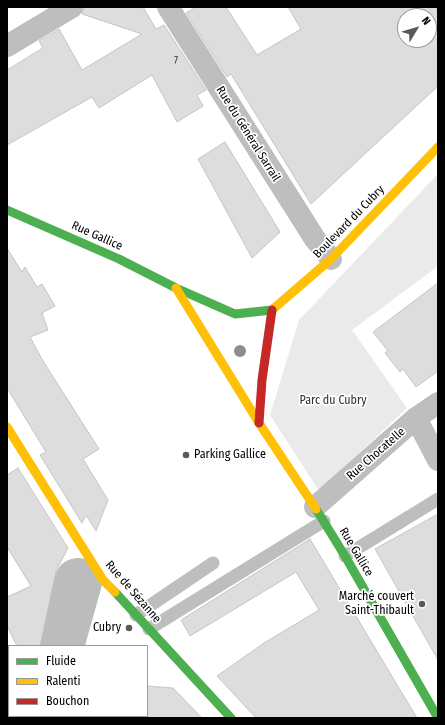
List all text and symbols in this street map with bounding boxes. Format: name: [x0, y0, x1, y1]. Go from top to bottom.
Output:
north arrow: [397, 8, 437, 48]
text: N: [419, 14, 433, 28]
house number: 7: [174, 55, 178, 67]
street label: Rue du Général Sarrail: [213, 84, 283, 184]
street label: Boulevard du Cubry: [311, 183, 387, 261]
street label: Rue Gallice: [69, 218, 125, 254]
park label: Parc du Cubry: [300, 394, 366, 408]
street label: Rue Chocatelle: [344, 425, 408, 483]
place label: Parking Gallice: [194, 448, 266, 462]
marker: Parking Gallice: [181, 450, 191, 460]
street label: Rue Gallice: [336, 525, 376, 579]
street label: Rue de Sézanne: [102, 558, 164, 626]
place label: Marché couvert Saint-Thibault: [339, 590, 414, 618]
marker: Marché couvert Saint-Thibault: [417, 599, 427, 609]
place label: Cubry: [93, 621, 121, 635]
marker: Cubry: [124, 623, 134, 633]
legend: [8, 645, 148, 717]
text: Fluide: [46, 654, 76, 668]
text: Ralenti: [46, 674, 81, 688]
text: Bouchon: [46, 694, 89, 708]

